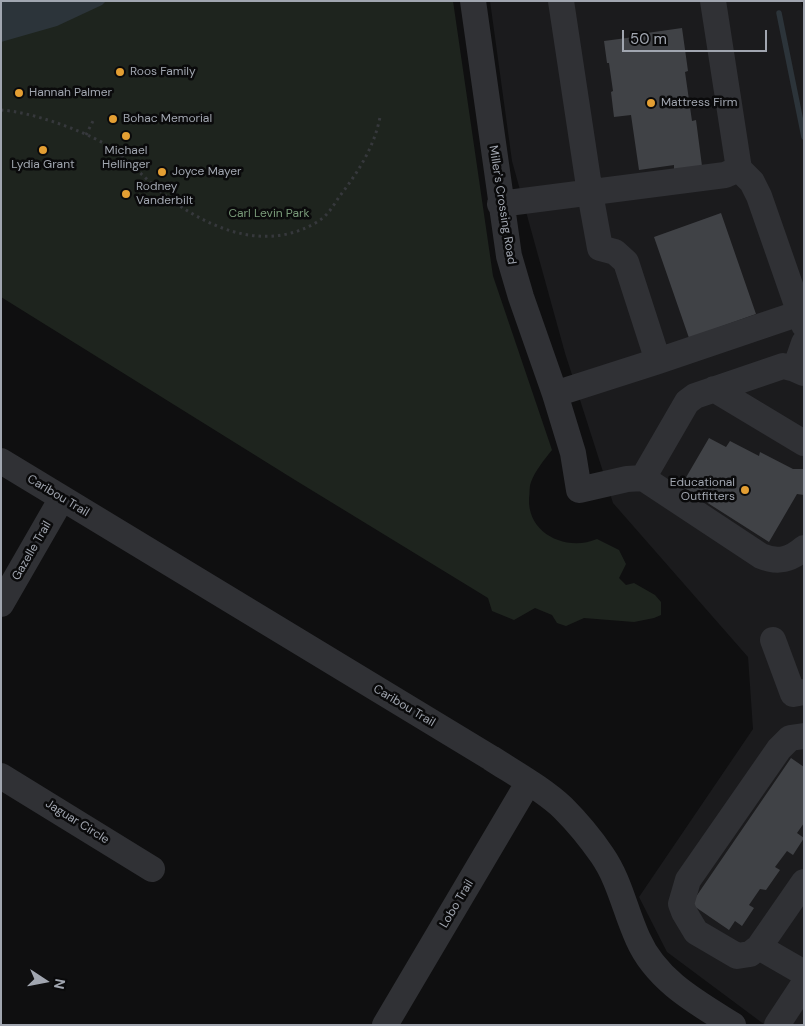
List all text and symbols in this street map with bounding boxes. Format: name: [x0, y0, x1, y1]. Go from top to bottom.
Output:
scale bar: [625, 20, 770, 52]
text: 50 m: [630, 29, 667, 49]
place label: Roos Family: [130, 65, 196, 79]
marker: Roos Family: [114, 66, 126, 78]
place label: Hannah Palmer: [29, 86, 112, 100]
marker: Hannah Palmer: [13, 87, 25, 99]
place label: Mattress Firm: [661, 96, 738, 110]
marker: Mattress Firm: [645, 97, 657, 109]
place label: Bohac Memorial: [123, 112, 212, 126]
marker: Bohac Memorial: [107, 113, 119, 125]
marker: Michael Hellinger: [120, 130, 132, 142]
marker: Lydia Grant: [37, 144, 49, 156]
place label: Michael Hellinger: [102, 144, 150, 172]
street label: Miller's Crossing Road: [485, 144, 519, 266]
place label: Lydia Grant: [11, 158, 75, 172]
place label: Joyce Mayer: [172, 165, 241, 179]
marker: Joyce Mayer: [156, 166, 168, 178]
place label: Rodney Vanderbilt: [136, 180, 193, 208]
marker: Rodney Vanderbilt: [120, 188, 132, 200]
park label: Carl Levin Park: [228, 207, 310, 221]
street label: Caribou Trail: [24, 472, 92, 520]
place label: Educational Outfitters: [670, 476, 735, 504]
marker: Educational Outfitters: [739, 484, 751, 496]
street label: Gazelle Trail: [9, 519, 55, 583]
street label: Caribou Trail: [370, 682, 438, 730]
street label: Jaguar Circle: [43, 797, 111, 847]
street label: Lobo Trail: [437, 877, 477, 931]
north arrow: [20, 956, 70, 1006]
text: N: [50, 977, 70, 991]

